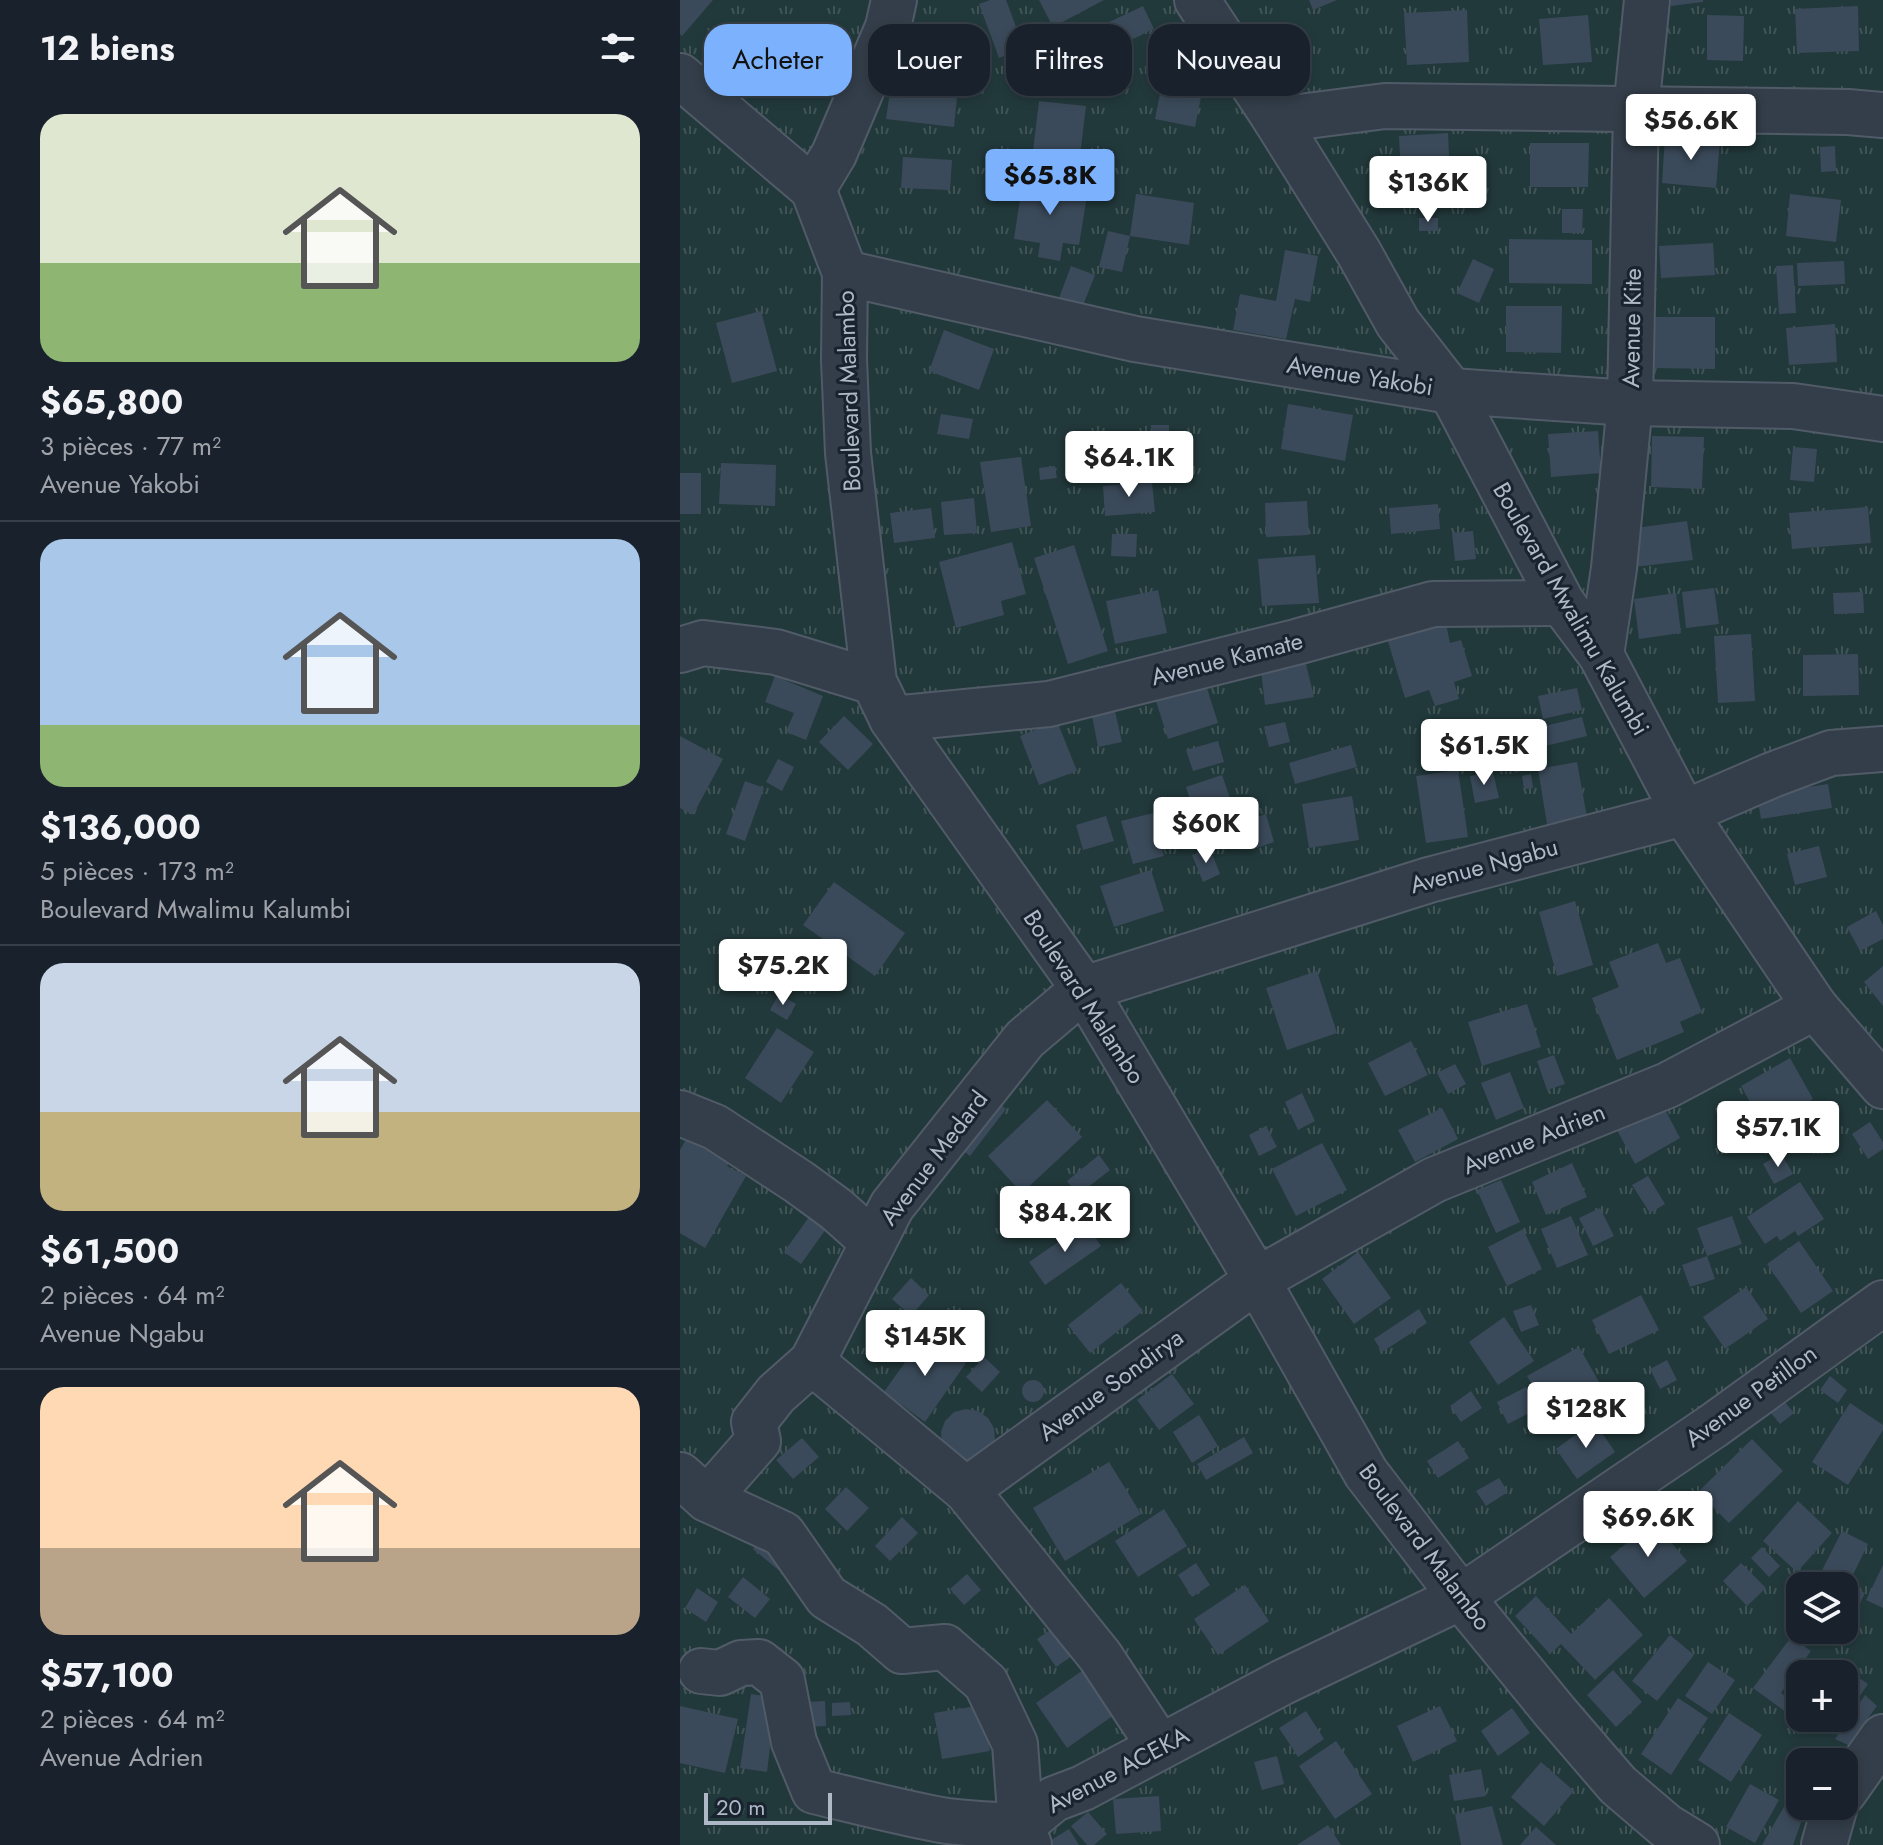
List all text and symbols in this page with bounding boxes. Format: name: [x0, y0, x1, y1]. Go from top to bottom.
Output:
text: 12 biens: [40, 24, 175, 73]
chip: Acheter: [704, 24, 852, 96]
chip: Louer: [868, 24, 990, 96]
chip: Filtres: [1006, 24, 1132, 96]
chip: Nouveau: [1148, 24, 1310, 96]
icon: filters: [596, 26, 640, 70]
pin: $56.6K: [1626, 94, 1756, 162]
text: $56.6K: [1644, 101, 1738, 139]
pin: $65.8K: [985, 149, 1115, 217]
text: $65.8K: [1003, 156, 1097, 194]
pin: $136K: [1372, 156, 1484, 224]
text: $136K: [1387, 163, 1469, 201]
icon: home: [268, 166, 412, 310]
street label: Avenue Kite: [1613, 268, 1650, 388]
street label: Boulevard Malambo: [827, 290, 870, 492]
street label: Avenue Yakobi: [1284, 347, 1436, 404]
text: $65,800: [40, 378, 183, 427]
text: 3 pièces · 77 m²: [40, 427, 221, 465]
pin: $64.1K: [1064, 431, 1194, 499]
text: $64.1K: [1083, 438, 1175, 476]
text: Avenue Yakobi: [40, 465, 200, 503]
street label: Boulevard Mwalimu Kalumbi: [1484, 476, 1658, 742]
icon: home: [268, 591, 412, 735]
street label: Avenue Kamate: [1147, 623, 1307, 694]
pin: $61.5K: [1419, 719, 1549, 787]
text: $61.5K: [1439, 726, 1529, 764]
pin: $60K: [1159, 797, 1253, 865]
text: $136,000: [40, 803, 201, 852]
text: $60K: [1172, 804, 1240, 842]
street label: Avenue Ngabu: [1406, 829, 1562, 902]
text: 5 pièces · 173 m²: [40, 852, 234, 890]
text: Boulevard Mwalimu Kalumbi: [40, 890, 351, 928]
street label: Boulevard Malambo: [1015, 903, 1154, 1091]
pin: $75.2K: [718, 939, 848, 1007]
text: $75.2K: [737, 946, 829, 984]
icon: home: [268, 1015, 412, 1159]
street label: Avenue Medard: [871, 1083, 996, 1232]
street label: Avenue Adrien: [1457, 1094, 1610, 1183]
pin: $57.1K: [1713, 1101, 1843, 1169]
text: $57.1K: [1735, 1108, 1821, 1146]
pin: $84.2K: [1000, 1186, 1130, 1254]
text: $84.2K: [1018, 1193, 1112, 1231]
text: $61,500: [40, 1227, 179, 1276]
text: 2 pièces · 64 m²: [40, 1276, 224, 1314]
pin: $145K: [869, 1310, 981, 1378]
text: Avenue Ngabu: [40, 1314, 205, 1352]
text: $145K: [884, 1317, 966, 1355]
street label: Avenue Sondirya: [1031, 1320, 1190, 1449]
street label: Avenue Petillon: [1678, 1336, 1824, 1455]
pin: $128K: [1530, 1382, 1642, 1450]
text: $128K: [1546, 1389, 1626, 1427]
icon: home: [268, 1439, 412, 1583]
street label: Boulevard Malambo: [1351, 1456, 1500, 1638]
pin: $69.6K: [1583, 1491, 1713, 1559]
text: $69.6K: [1601, 1498, 1695, 1536]
map controls: [1786, 1572, 1858, 1820]
button: layers: [1786, 1572, 1858, 1644]
text: $57,100: [40, 1651, 174, 1700]
button: +: [1786, 1660, 1858, 1732]
text: 2 pièces · 64 m²: [40, 1700, 224, 1738]
street label: Avenue ACEKA: [1041, 1717, 1195, 1822]
text: Avenue Adrien: [40, 1738, 204, 1776]
button: −: [1786, 1748, 1858, 1820]
scale bar: [704, 1789, 832, 1825]
text: 20 m: [716, 1791, 765, 1823]

